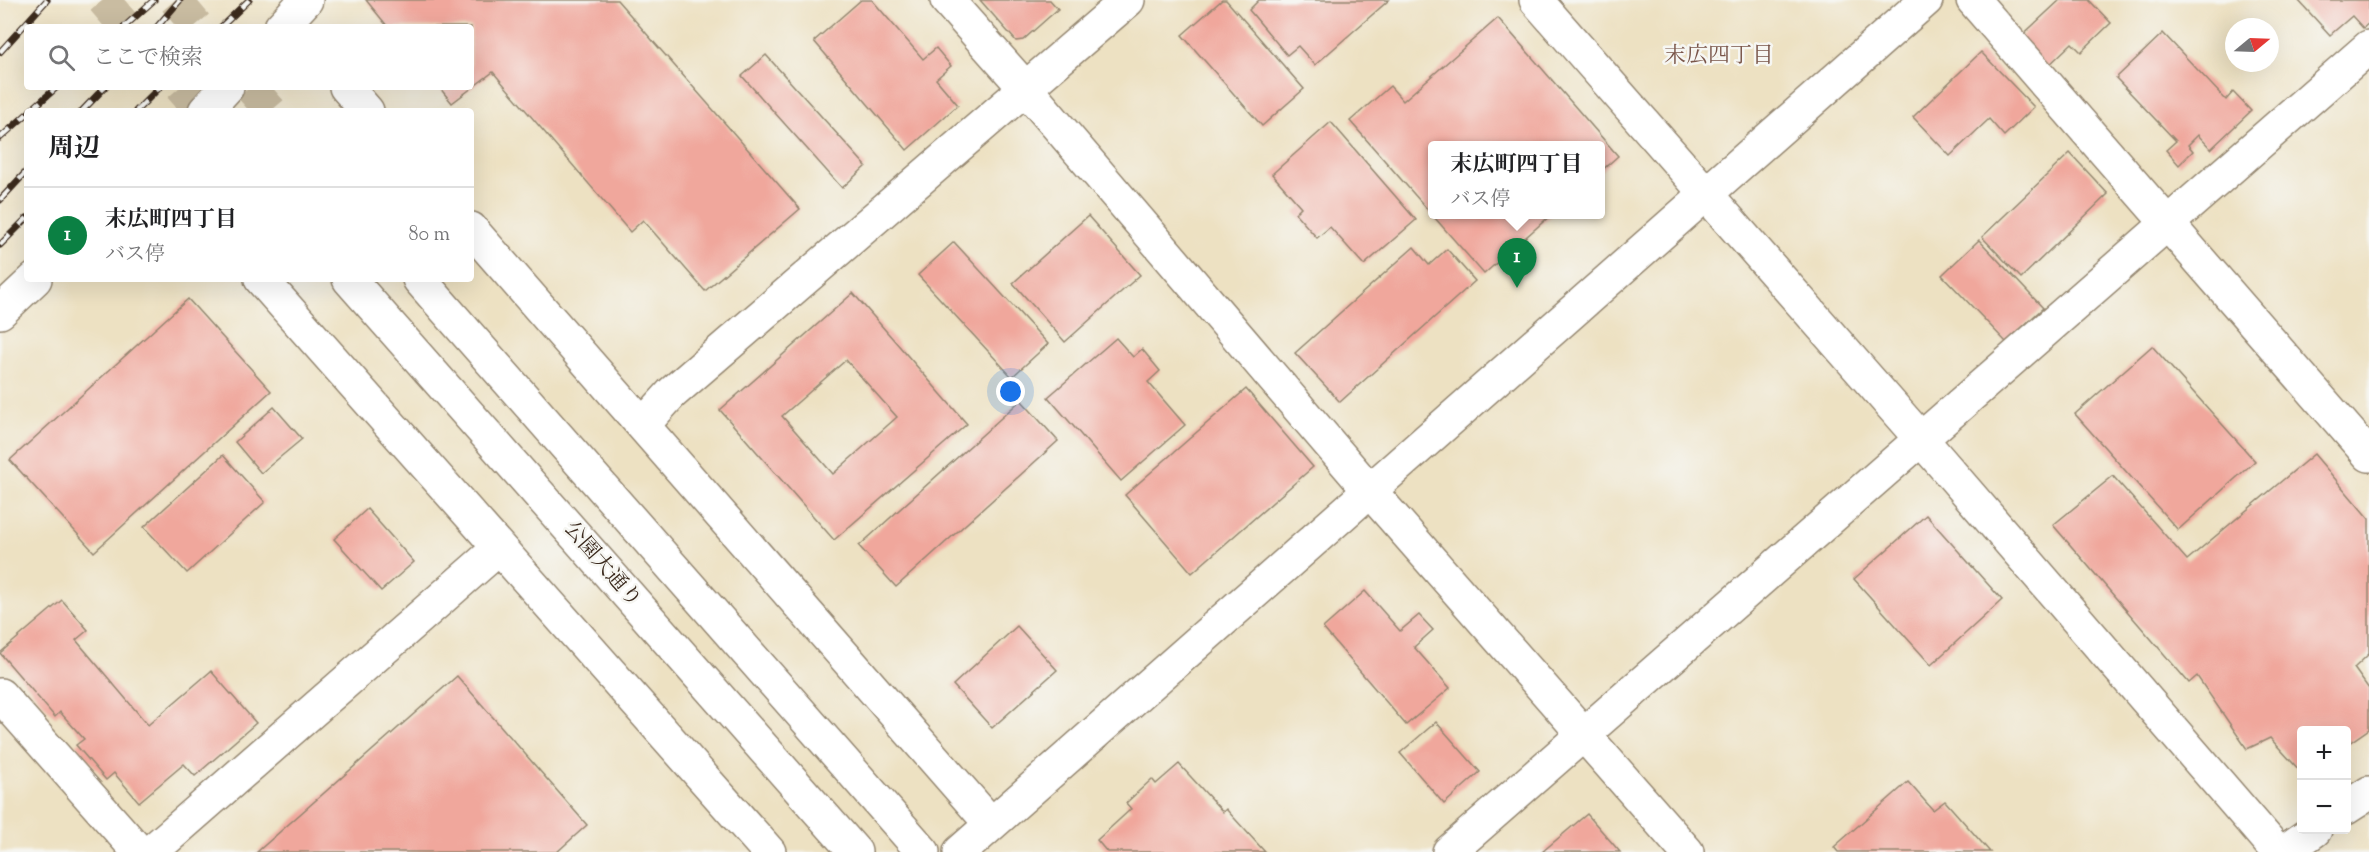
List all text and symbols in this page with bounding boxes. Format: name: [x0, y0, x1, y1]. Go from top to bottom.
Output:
north arrow: [2225, 18, 2279, 72]
search box: [24, 24, 474, 90]
icon: search: [45, 41, 78, 74]
district label: 末広四丁目: [1664, 41, 1774, 73]
text: ここで検索: [93, 43, 203, 75]
text: 周辺: [48, 131, 100, 168]
popup: [1428, 141, 1605, 219]
text: 末広町四丁目: [1450, 150, 1583, 182]
text: バス停: [1450, 186, 1510, 215]
text: 末広町四丁目: [105, 205, 237, 237]
text: 1: [64, 221, 71, 250]
text: 80 m: [409, 221, 450, 250]
pin: 1: [1498, 238, 1537, 288]
text: バス停: [105, 241, 165, 270]
your location: [996, 377, 1025, 406]
street label: 公園大通り: [556, 516, 648, 614]
map controls: [2297, 726, 2351, 834]
button: +: [2297, 726, 2351, 780]
button: −: [2297, 780, 2351, 834]

